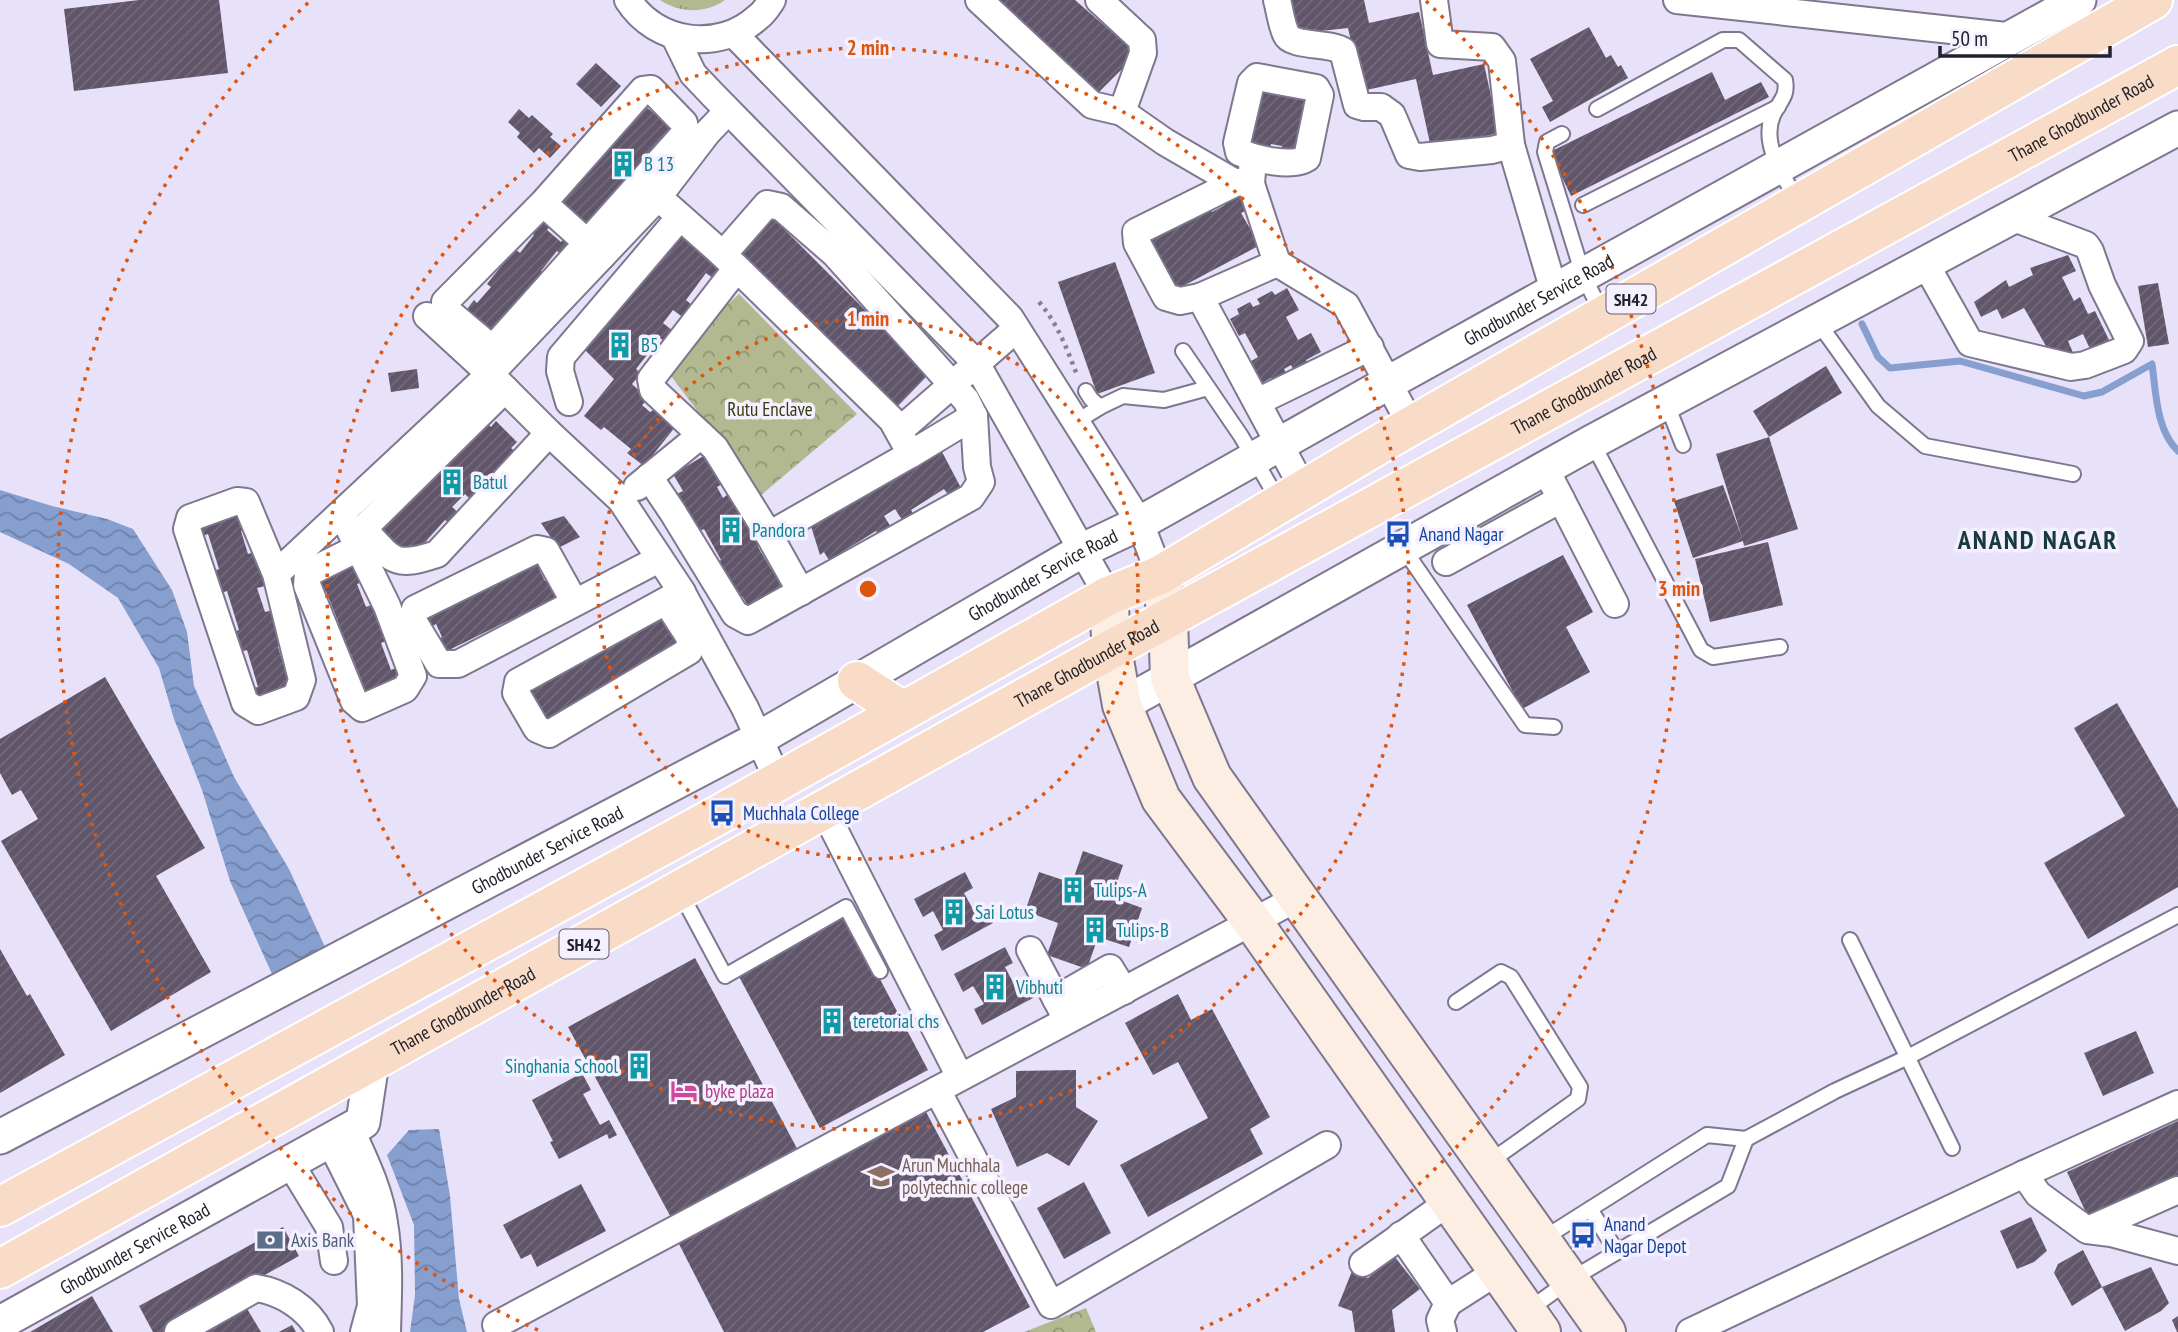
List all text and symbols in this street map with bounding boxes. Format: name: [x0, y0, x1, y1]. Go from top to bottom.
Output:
scale bar: [1940, 14, 2110, 58]
text: 50 m: [1951, 25, 1988, 52]
text: 2 min: [847, 34, 889, 61]
street label: Thane Ghodbunder Road: [2004, 69, 2158, 167]
building icon: B 13: [608, 149, 638, 179]
place label: B 13: [644, 152, 674, 176]
street label: Ghodbunder Service Road: [1459, 248, 1618, 351]
road number: SH42: [1606, 284, 1656, 314]
text: 1 min: [847, 305, 889, 332]
building icon: B5: [605, 330, 635, 360]
place label: B5: [641, 333, 659, 357]
street label: Thane Ghodbunder Road: [1507, 341, 1660, 440]
park label: Rutu Enclave: [727, 397, 813, 421]
building icon: Batul: [437, 467, 467, 497]
place label: Batul: [473, 470, 508, 494]
building icon: Pandora: [716, 515, 746, 545]
place label: Pandora: [752, 518, 805, 542]
bus stop icon: Anand Nagar: [1383, 519, 1413, 549]
place label: Anand Nagar: [1419, 522, 1504, 546]
street label: Ghodbunder Service Road: [964, 523, 1121, 626]
district label: ANAND NAGAR: [1957, 523, 2118, 556]
text: 3 min: [1658, 575, 1700, 602]
centre of rings: [856, 577, 880, 601]
street label: Thane Ghodbunder Road: [1010, 614, 1163, 713]
bus stop icon: Muchhala College: [707, 798, 737, 828]
street label: Ghodbunder Service Road: [467, 800, 627, 899]
place label: Muchhala College: [743, 801, 860, 825]
building icon: Tulips-A: [1058, 875, 1088, 905]
place label: Tulips-A: [1094, 878, 1147, 902]
building icon: Sai Lotus: [939, 897, 969, 927]
place label: Sai Lotus: [975, 900, 1034, 924]
building icon: Tulips-B: [1080, 915, 1110, 945]
place label: Tulips-B: [1116, 918, 1169, 942]
road number: SH42: [560, 930, 608, 959]
street label: Thane Ghodbunder Road: [387, 961, 539, 1061]
building icon: Vibhuti: [980, 972, 1010, 1002]
place label: Vibhuti: [1015, 975, 1063, 999]
building icon: teretorial chs: [817, 1006, 847, 1036]
place label: teretorial chs: [853, 1009, 939, 1033]
building icon: Singhania School: [624, 1051, 654, 1081]
place label: Singhania School: [505, 1054, 619, 1078]
hotel icon: byke plaza: [669, 1076, 699, 1106]
place label: byke plaza: [705, 1079, 774, 1103]
place label: Arun Muchhala polytechnic college: [902, 1153, 1028, 1199]
school or university icon: Arun Muchhala polytechnic college: [866, 1161, 896, 1191]
street label: Ghodbunder Service Road: [55, 1197, 214, 1300]
place label: Anand Nagar Depot: [1604, 1212, 1687, 1258]
bus stop icon: Anand Nagar Depot: [1568, 1220, 1598, 1250]
bank icon: Axis Bank: [255, 1225, 285, 1255]
place label: Axis Bank: [291, 1228, 355, 1252]

